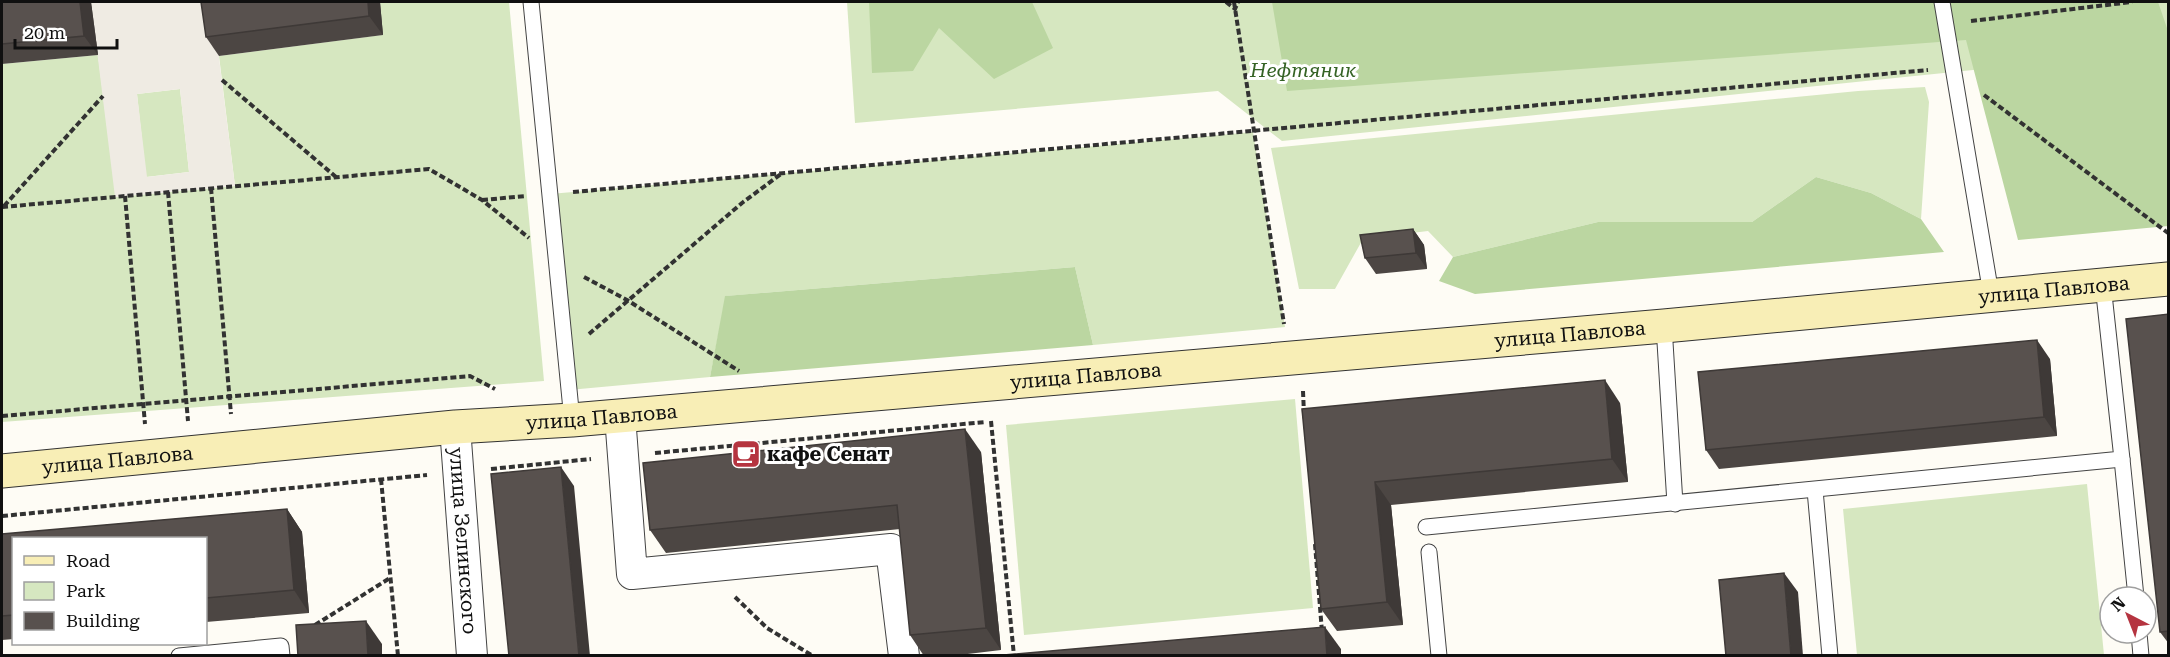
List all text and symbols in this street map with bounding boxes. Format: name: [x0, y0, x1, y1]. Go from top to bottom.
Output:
scale bar: [15, 12, 117, 50]
text: 20 m: [24, 22, 65, 43]
park label: Нефтяник: [1249, 58, 1357, 82]
street label: улица Павлова: [1977, 271, 2131, 309]
street label: улица Павлова: [1493, 316, 1647, 353]
street label: улица Павлова: [1009, 357, 1163, 394]
street label: улица Павлова: [525, 399, 678, 435]
cafe icon: кафе Сенат: [730, 438, 762, 470]
street label: улица Павлова: [41, 440, 194, 479]
place label: кафе Сенат: [767, 442, 889, 466]
street label: улица Зелинского: [445, 446, 482, 635]
legend: [12, 537, 207, 645]
text: Road: [66, 550, 111, 571]
text: Park: [66, 580, 106, 601]
north arrow: [2098, 585, 2158, 645]
text: N: [2107, 593, 2129, 615]
text: Building: [66, 610, 140, 631]

